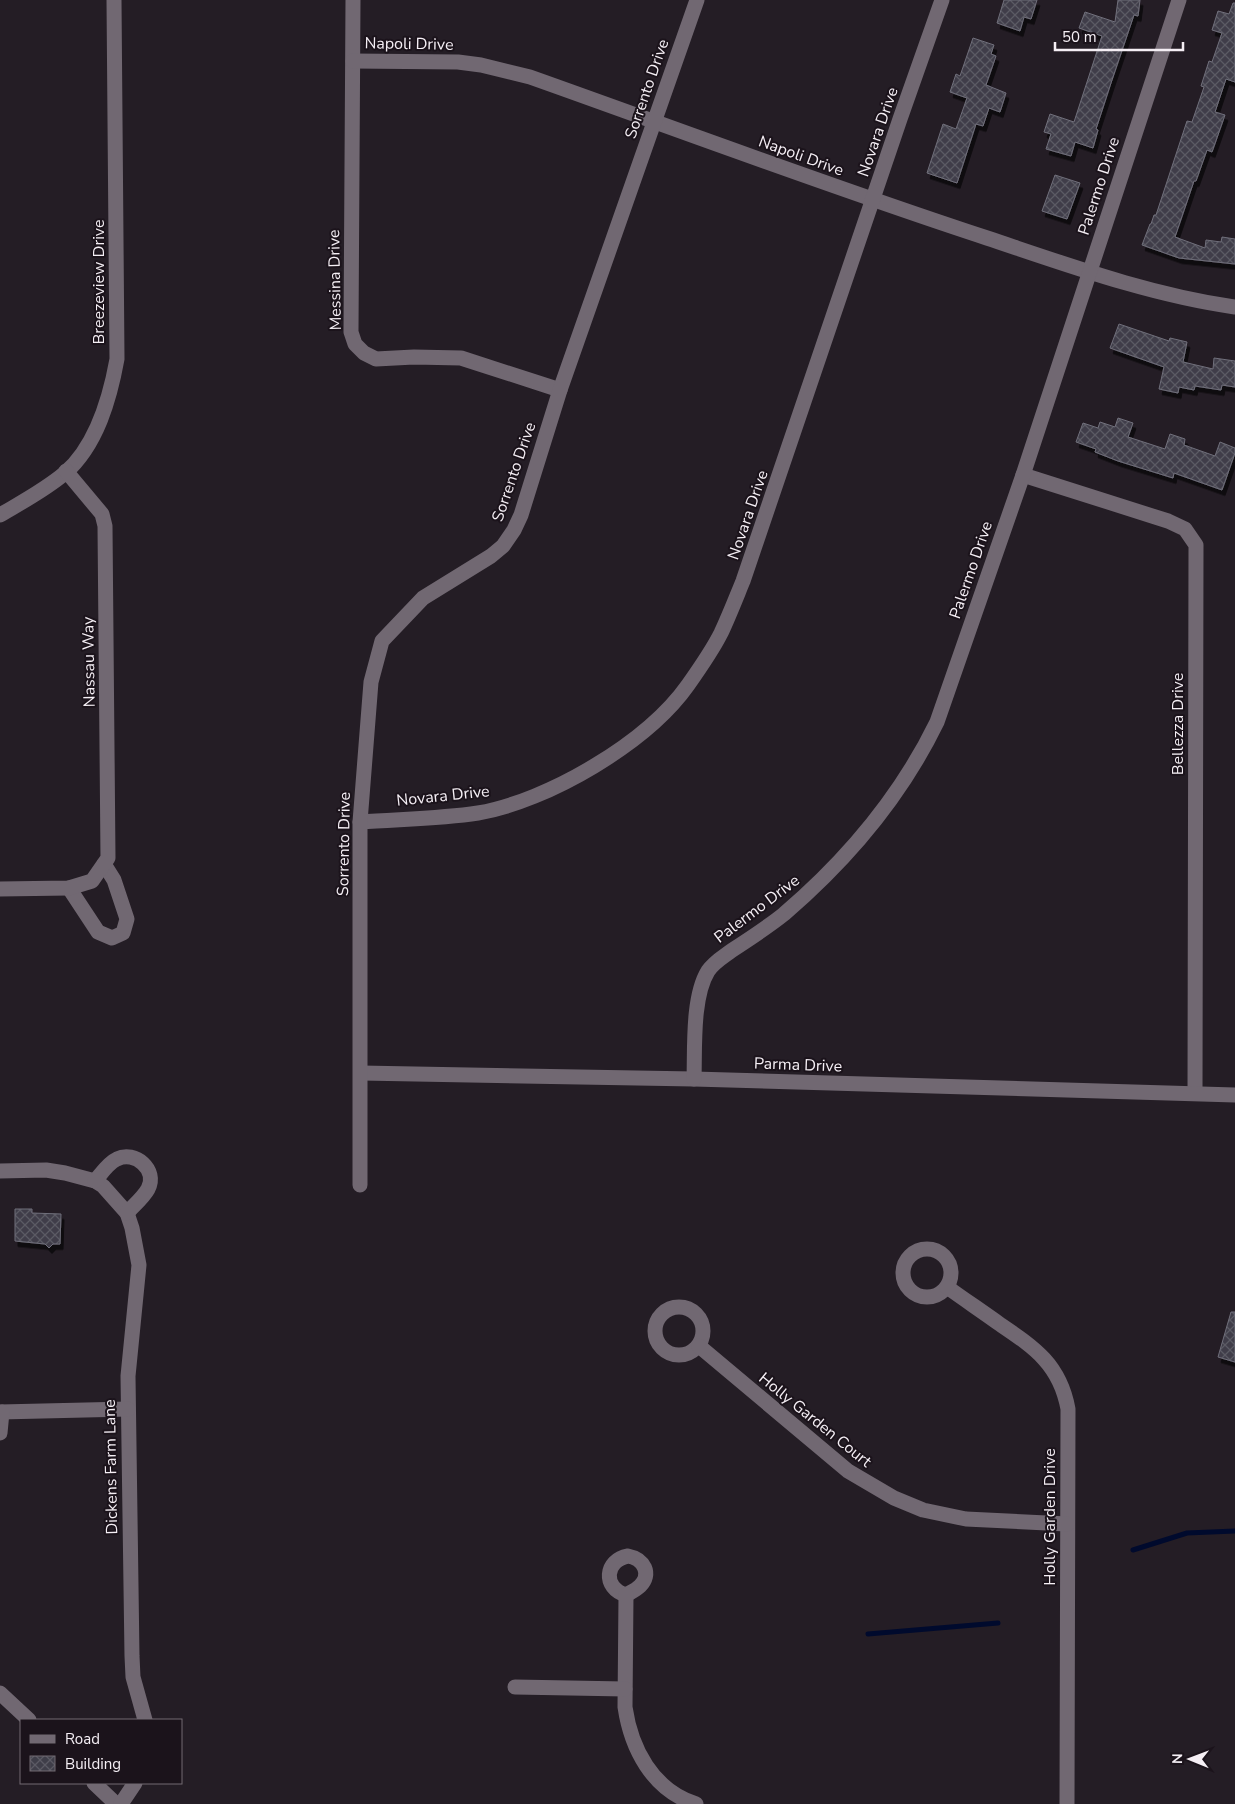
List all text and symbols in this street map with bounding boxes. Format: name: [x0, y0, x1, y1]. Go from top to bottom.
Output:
scale bar: [1055, 20, 1182, 52]
text: 50 m: [1062, 27, 1097, 47]
street label: Napoli Drive: [364, 32, 454, 56]
street label: Sorrento Drive: [620, 36, 674, 142]
street label: Novara Drive: [852, 84, 904, 180]
street label: Napoli Drive: [755, 130, 847, 182]
street label: Palermo Drive: [1073, 134, 1125, 238]
street label: Breezeview Drive: [88, 220, 110, 344]
street label: Messina Drive: [323, 229, 347, 331]
street label: Sorrento Drive: [487, 419, 541, 525]
street label: Novara Drive: [722, 467, 774, 563]
street label: Palermo Drive: [944, 518, 998, 622]
street label: Nassau Way: [77, 616, 101, 707]
street label: Bellezza Drive: [1167, 673, 1189, 775]
street label: Novara Drive: [395, 780, 491, 812]
street label: Sorrento Drive: [332, 792, 356, 896]
street label: Palermo Drive: [710, 870, 804, 948]
street label: Parma Drive: [754, 1052, 842, 1078]
street label: Holly Garden Court: [754, 1368, 876, 1473]
street label: Dickens Farm Lane: [99, 1399, 123, 1535]
street label: Holly Garden Drive: [1039, 1448, 1061, 1586]
legend: [20, 1719, 182, 1784]
text: Road: [65, 1729, 100, 1749]
north arrow: [1165, 1734, 1215, 1784]
text: N: [1168, 1753, 1187, 1764]
text: Building: [65, 1754, 121, 1774]

